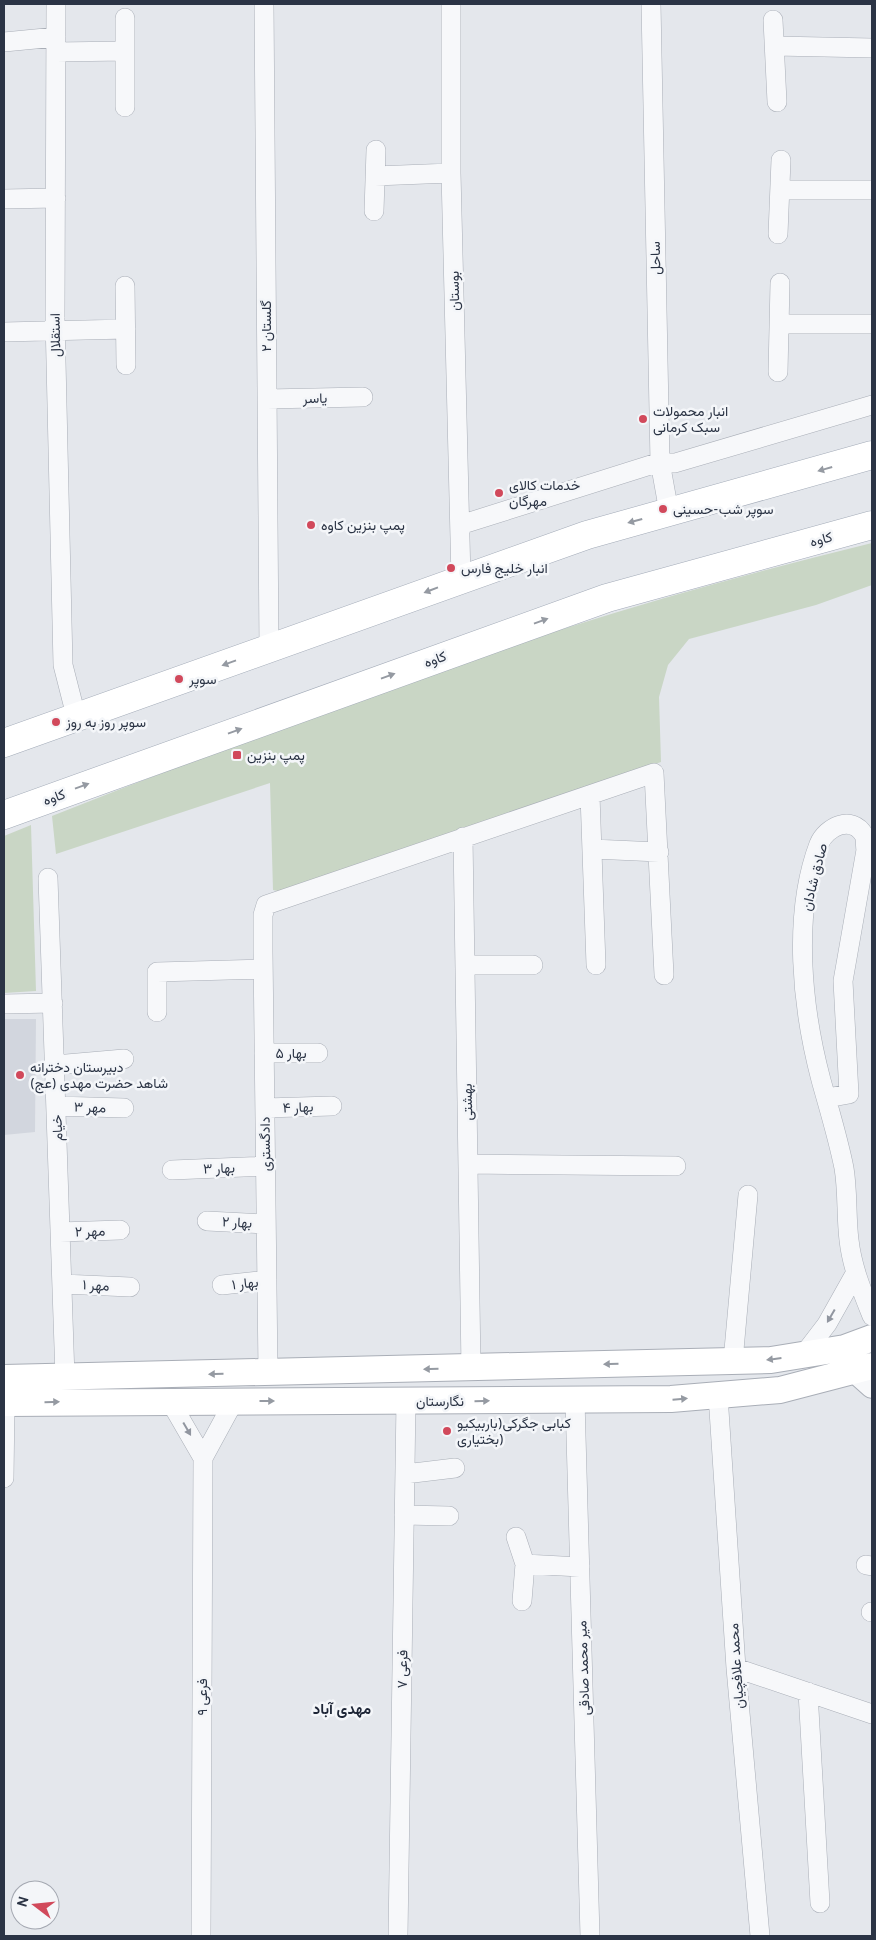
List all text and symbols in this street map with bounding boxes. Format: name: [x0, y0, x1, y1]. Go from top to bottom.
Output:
street label: ساحل: [648, 241, 665, 275]
street label: بوستان: [447, 271, 464, 311]
street label: گلستان ۲: [259, 300, 276, 352]
street label: استقلال: [48, 313, 65, 357]
street label: یاسر: [302, 391, 327, 408]
place label: انبار محمولات سبک کرمانی: [653, 404, 728, 437]
marker: انبار محمولات سبک کرمانی: [637, 413, 649, 425]
one-way arrow: [818, 465, 833, 473]
place label: خدمات کالای مهرگان: [509, 478, 580, 511]
marker: خدمات کالای مهرگان: [493, 487, 505, 499]
place label: سوپر شب-حسینی: [673, 502, 774, 519]
marker: سوپر شب-حسینی: [657, 503, 669, 515]
place label: پمپ بنزین کاوه: [321, 518, 405, 535]
one-way arrow: [627, 518, 642, 526]
marker: پمپ بنزین کاوه: [305, 519, 317, 531]
street label: کاوه: [808, 529, 835, 552]
place label: انبار خلیج فارس: [461, 561, 548, 579]
marker: انبار خلیج فارس: [445, 562, 457, 574]
one-way arrow: [424, 587, 439, 594]
one-way arrow: [534, 617, 549, 624]
street label: کاوه: [422, 649, 449, 672]
one-way arrow: [221, 659, 236, 667]
place label: سوپر: [188, 672, 217, 689]
one-way arrow: [381, 672, 396, 679]
marker: سوپر: [173, 673, 185, 685]
place label: سوپر روز به روز: [65, 715, 146, 732]
marker: سوپر روز به روز: [50, 716, 62, 728]
one-way arrow: [228, 727, 243, 735]
place label: پمپ بنزین: [247, 748, 305, 765]
marker: پمپ بنزین: [231, 749, 243, 761]
one-way arrow: [75, 782, 90, 789]
street label: کاوه: [41, 787, 68, 810]
street label: صادق شادان: [799, 841, 832, 913]
street label: بهار ۵: [275, 1046, 307, 1063]
place label: دبیرستان دخترانه شاهد حضرت مهدی (عج): [30, 1060, 168, 1094]
marker: دبیرستان دخترانه شاهد حضرت مهدی (عج): [14, 1069, 26, 1081]
street label: بهشتی: [460, 1083, 477, 1121]
street label: مهر ۳: [73, 1099, 106, 1118]
street label: بهار ۴: [282, 1099, 314, 1118]
street label: خیام: [50, 1114, 67, 1141]
street label: دادگستری: [258, 1116, 275, 1172]
street label: بهار ۳: [203, 1160, 235, 1179]
street label: بهار ۲: [221, 1214, 252, 1233]
street label: مهر ۲: [75, 1223, 106, 1242]
street label: بهار ۱: [231, 1275, 259, 1294]
street label: مهر ۱: [82, 1277, 110, 1296]
one-way arrow: [827, 1309, 836, 1322]
one-way arrow: [765, 1355, 781, 1363]
one-way arrow: [603, 1360, 619, 1368]
one-way arrow: [423, 1365, 439, 1373]
one-way arrow: [208, 1370, 224, 1378]
street label: نگارستان: [416, 1394, 464, 1411]
one-way arrow: [672, 1394, 688, 1402]
one-way arrow: [260, 1397, 276, 1405]
one-way arrow: [475, 1397, 491, 1405]
one-way arrow: [45, 1398, 61, 1406]
place label: کبابی جگرکی(باربیکیو بختیاری): [457, 1416, 571, 1449]
one-way arrow: [182, 1423, 191, 1436]
marker: کبابی جگرکی(باربیکیو بختیاری): [441, 1425, 453, 1437]
street label: میر محمد صادقی: [574, 1620, 595, 1716]
street label: محمد علافچیان: [726, 1623, 749, 1709]
street label: فرعی ۷: [395, 1650, 412, 1688]
street label: فرعی ۹: [195, 1678, 212, 1716]
district label: مهدی آباد: [313, 1701, 371, 1720]
north arrow: [10, 1880, 60, 1930]
text: N: [14, 1895, 34, 1909]

